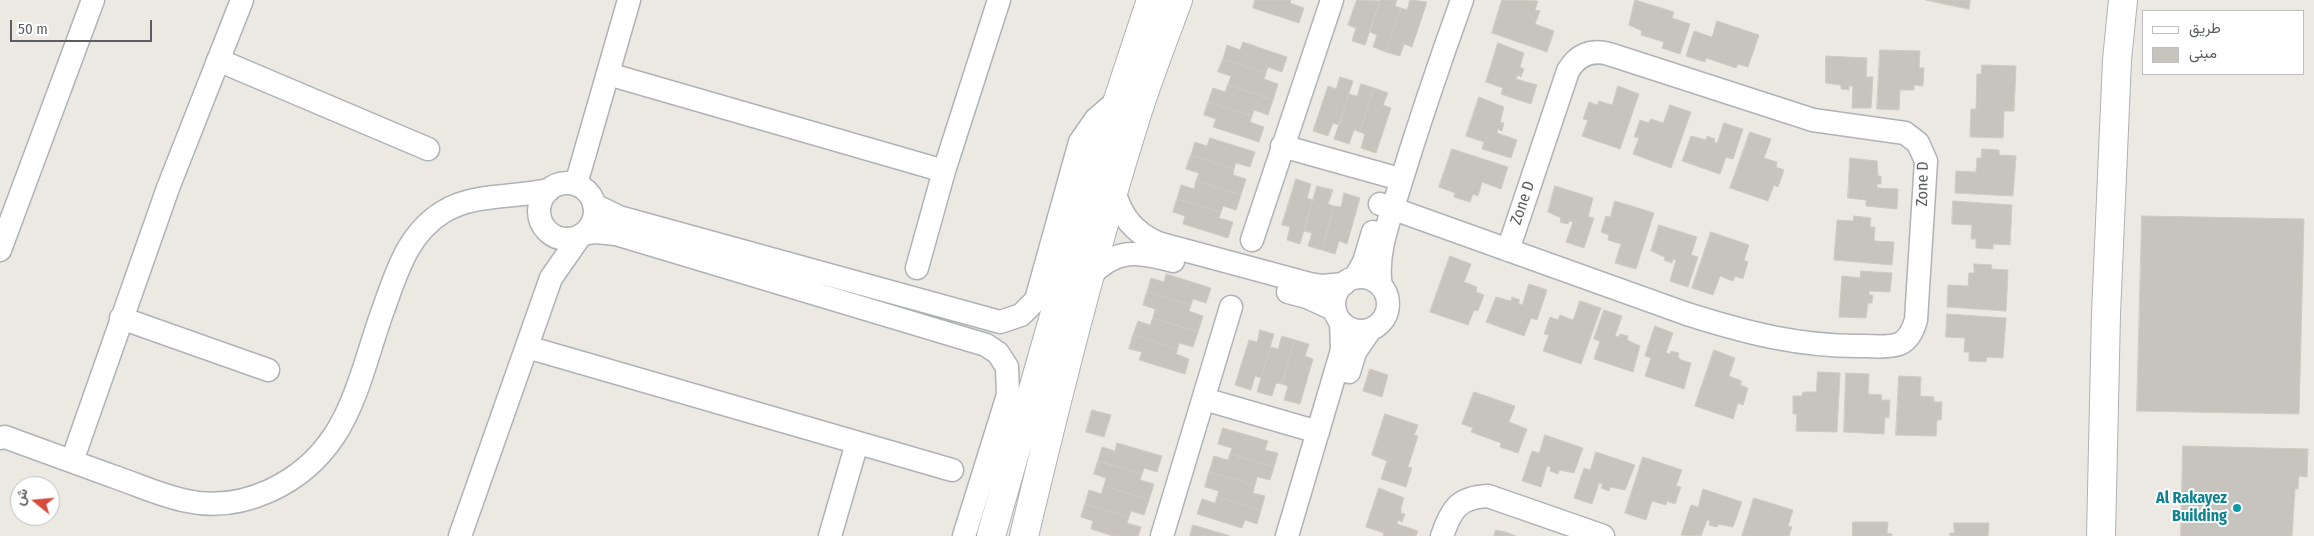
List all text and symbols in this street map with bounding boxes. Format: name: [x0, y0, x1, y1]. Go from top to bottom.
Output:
scale bar: [12, 10, 155, 42]
legend: [2142, 10, 2304, 75]
text: طريق: [2189, 19, 2221, 37]
text: 50 m: [18, 20, 48, 38]
text: مبنى: [2189, 44, 2217, 62]
street label: Zone D: [1913, 161, 1933, 207]
street label: Zone D: [1507, 179, 1539, 227]
north arrow: [10, 476, 60, 526]
text: ش: [11, 486, 32, 507]
place label: Al Rakayez Building: [2156, 489, 2227, 527]
marker: Al Rakayez Building: [2231, 502, 2243, 514]

